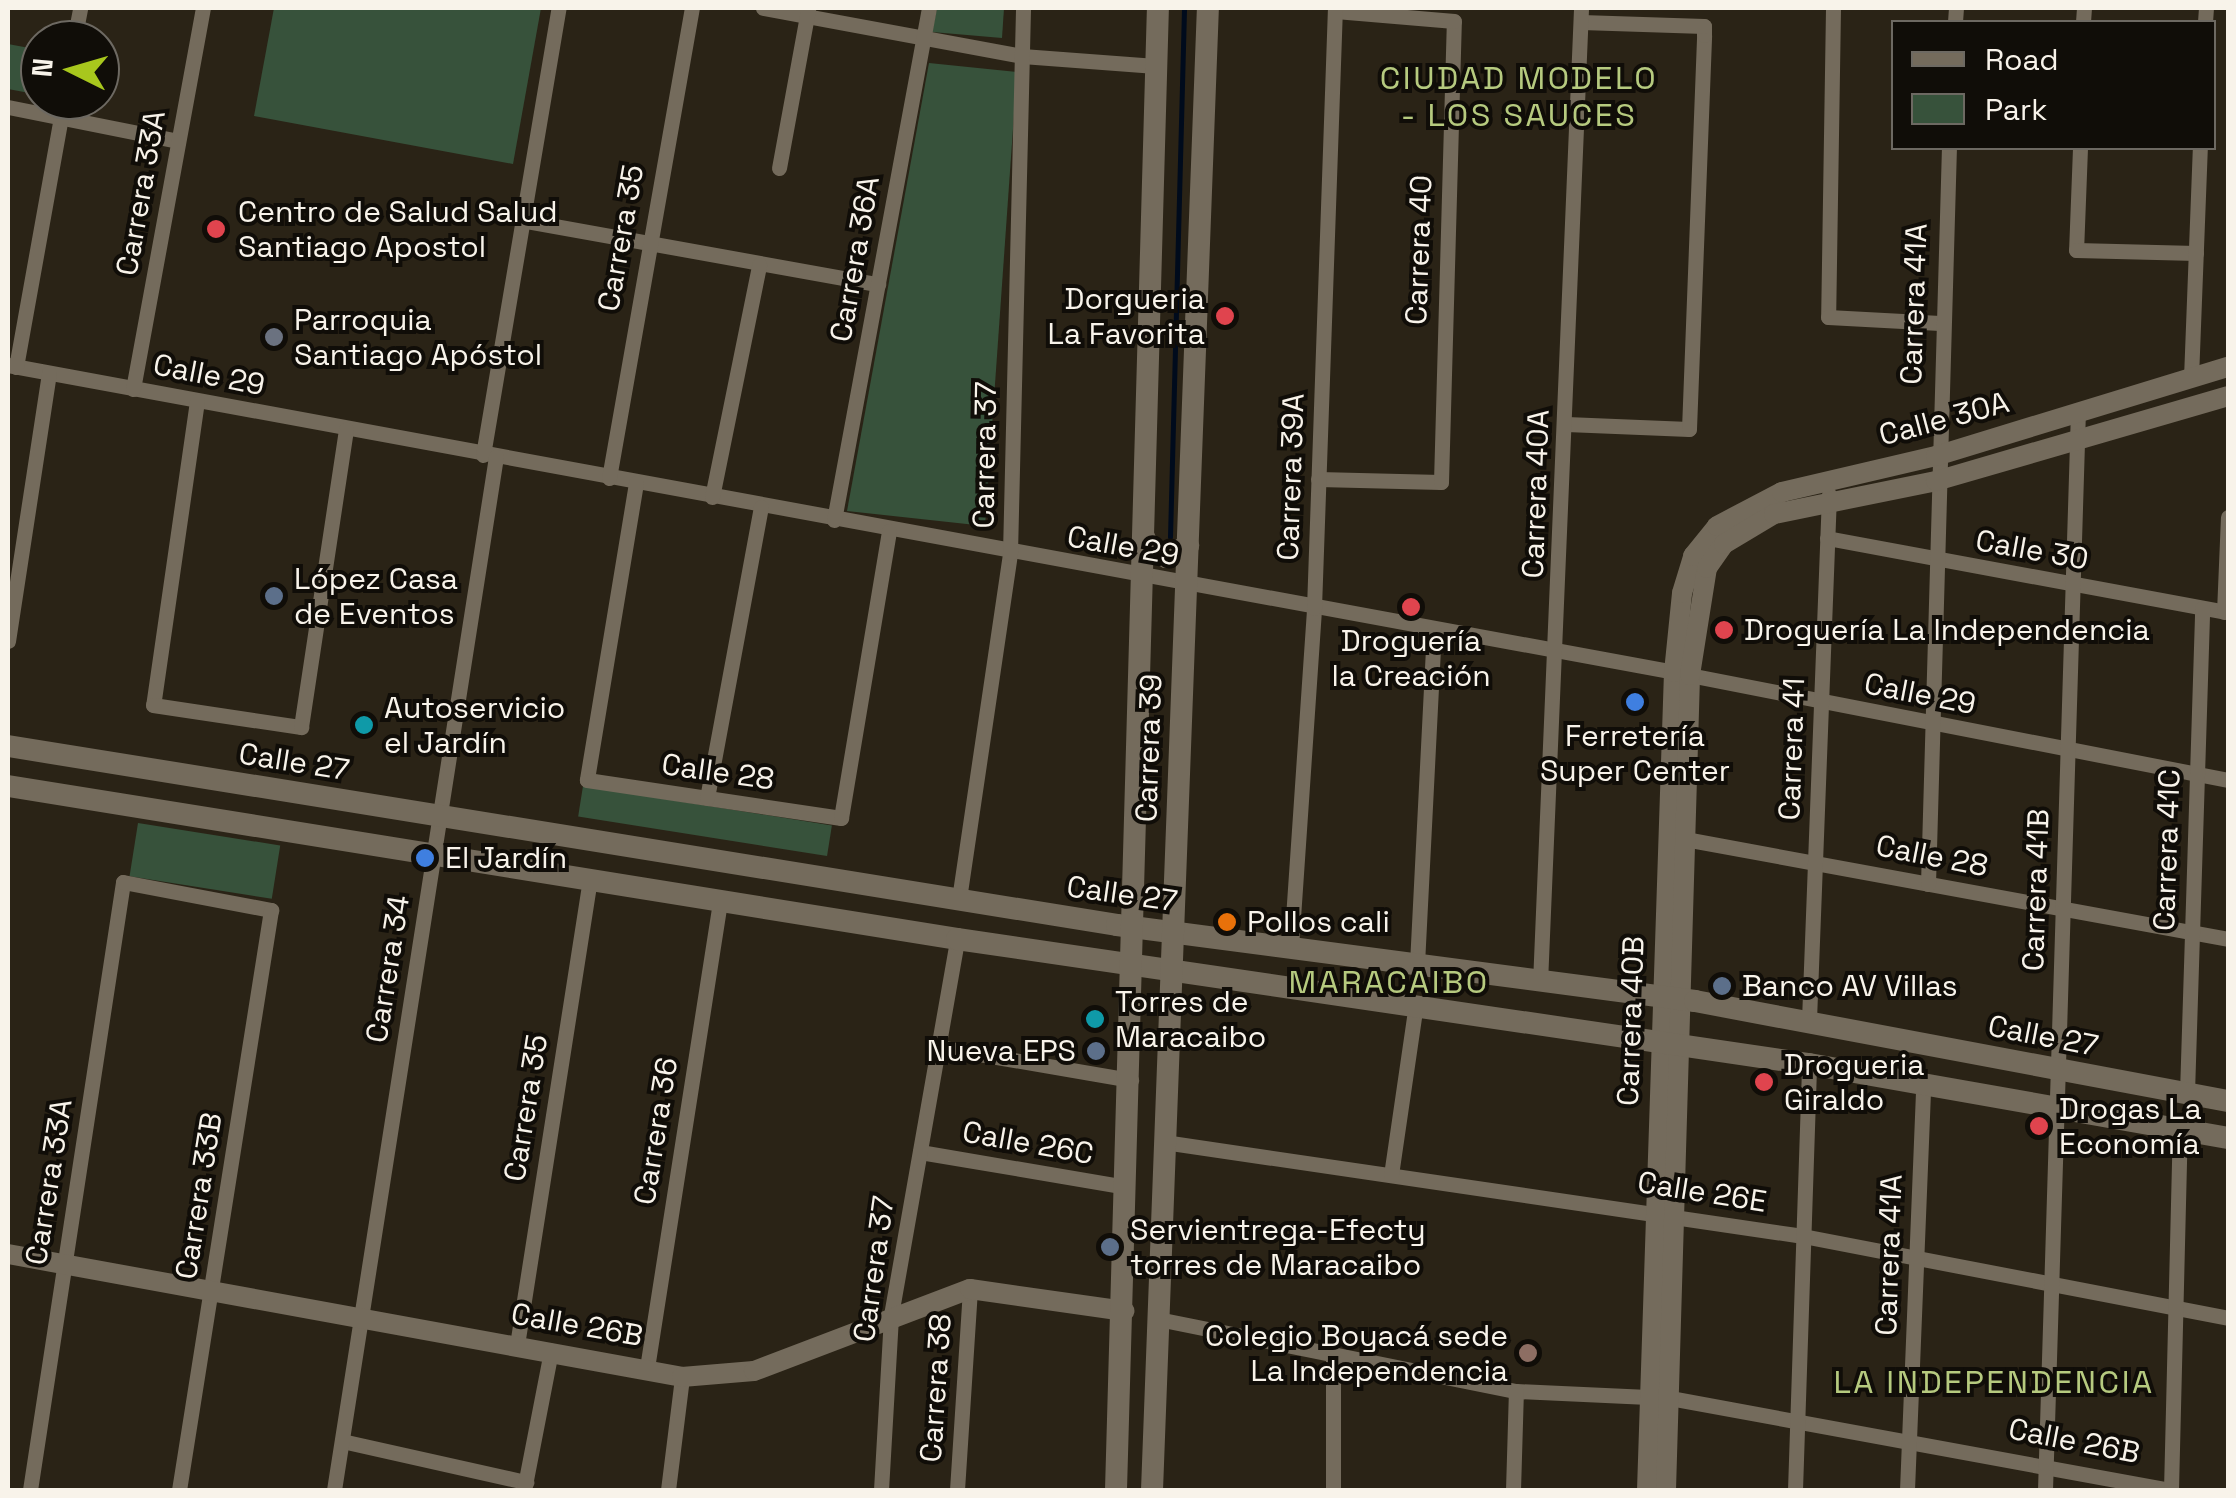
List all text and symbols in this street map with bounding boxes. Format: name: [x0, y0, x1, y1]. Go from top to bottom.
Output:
north arrow: [20, 20, 120, 120]
legend: [1891, 20, 2216, 150]
text: Road: [1985, 40, 2059, 79]
text: N: [23, 57, 61, 78]
district label: CIUDAD MODELO - LOS SAUCES: [1380, 60, 1658, 135]
text: Park: [1985, 90, 2047, 129]
street label: Carrera 33A: [109, 108, 173, 278]
street label: Carrera 35: [590, 162, 652, 314]
street label: Carrera 36A: [823, 173, 887, 345]
street label: Carrera 40: [1398, 174, 1440, 326]
place label: Centro de Salud Salud Santiago Apostol: [238, 194, 558, 264]
marker: Centro de Salud Salud Santiago Apostol: [203, 216, 229, 242]
street label: Carrera 41A: [1893, 223, 1935, 385]
place label: Dorgueria La Favorita: [1048, 281, 1205, 352]
place label: Parroquia Santiago Apóstol: [294, 302, 542, 372]
marker: Dorgueria La Favorita: [1214, 305, 1236, 327]
marker: Parroquia Santiago Apóstol: [263, 326, 285, 348]
street label: Calle 29: [150, 347, 268, 403]
street label: Carrera 37: [966, 381, 1004, 529]
street label: Calle 30A: [1875, 384, 2013, 454]
street label: Carrera 39A: [1270, 393, 1312, 561]
street label: Carrera 40A: [1515, 409, 1557, 579]
street label: Calle 29: [1064, 518, 1182, 574]
street label: Calle 30: [1973, 522, 2091, 578]
place label: López Casa de Eventos: [294, 561, 458, 632]
marker: López Casa de Eventos: [263, 585, 285, 607]
marker: Droguería la Creación: [1400, 596, 1422, 618]
place label: Droguería La Independencia: [1744, 612, 2150, 648]
marker: Droguería La Independencia: [1713, 619, 1735, 641]
place label: Droguería la Creación: [1331, 623, 1491, 694]
street label: Calle 29: [1861, 666, 1979, 722]
street label: Carrera 39: [1128, 673, 1170, 823]
street label: Carrera 41: [1772, 677, 1812, 821]
place label: Autoservicio el Jardín: [384, 690, 565, 760]
marker: Ferretería Super Center: [1624, 691, 1646, 713]
marker: Autoservicio el Jardín: [353, 714, 375, 736]
place label: Ferretería Super Center: [1540, 718, 1730, 788]
street label: Calle 27: [236, 736, 352, 788]
street label: Calle 28: [659, 746, 777, 798]
street label: Carrera 41C: [2146, 768, 2188, 932]
street label: Carrera 41B: [2015, 808, 2057, 972]
street label: Calle 28: [1873, 828, 1991, 884]
place label: El Jardín: [445, 840, 567, 876]
marker: El Jardín: [414, 847, 436, 869]
street label: Calle 27: [1064, 868, 1180, 920]
street label: Carrera 34: [359, 893, 417, 1045]
place label: Pollos cali: [1247, 904, 1390, 940]
marker: Pollos cali: [1216, 911, 1238, 933]
street label: Carrera 40B: [1610, 935, 1652, 1107]
district label: MARACAIBO: [1288, 963, 1490, 1001]
place label: Banco AV Villas: [1742, 968, 1959, 1004]
marker: Banco AV Villas: [1711, 975, 1733, 997]
place label: Torres de Maracaibo: [1115, 984, 1266, 1054]
marker: Torres de Maracaibo: [1084, 1008, 1106, 1030]
street label: Calle 27: [1985, 1008, 2101, 1064]
street label: Carrera 35: [497, 1032, 555, 1184]
place label: Nueva EPS: [927, 1033, 1076, 1069]
marker: Nueva EPS: [1085, 1040, 1107, 1062]
place label: Drogueria Giraldo: [1784, 1047, 1924, 1118]
street label: Carrera 36: [627, 1055, 685, 1207]
marker: Drogueria Giraldo: [1753, 1071, 1775, 1093]
place label: Drogas La Economía: [2059, 1091, 2202, 1162]
street label: Carrera 33A: [18, 1097, 80, 1267]
street label: Carrera 33B: [168, 1110, 230, 1282]
street label: Calle 26C: [960, 1114, 1096, 1172]
marker: Drogas La Economía: [2028, 1115, 2050, 1137]
street label: Calle 26E: [1635, 1164, 1769, 1220]
street label: Carrera 41A: [1868, 1174, 1910, 1336]
street label: Carrera 37: [846, 1194, 902, 1344]
place label: Servientrega-Efecty torres de Maracaibo: [1130, 1212, 1426, 1282]
marker: Servientrega-Efecty torres de Maracaibo: [1099, 1236, 1121, 1258]
street label: Calle 26B: [508, 1296, 646, 1354]
street label: Carrera 38: [913, 1312, 959, 1464]
place label: Colegio Boyacá sede La Independencia: [1205, 1318, 1508, 1388]
marker: Colegio Boyacá sede La Independencia: [1517, 1342, 1539, 1364]
district label: LA INDEPENDENCIA: [1833, 1363, 2155, 1401]
street label: Calle 26B: [2005, 1411, 2143, 1471]

